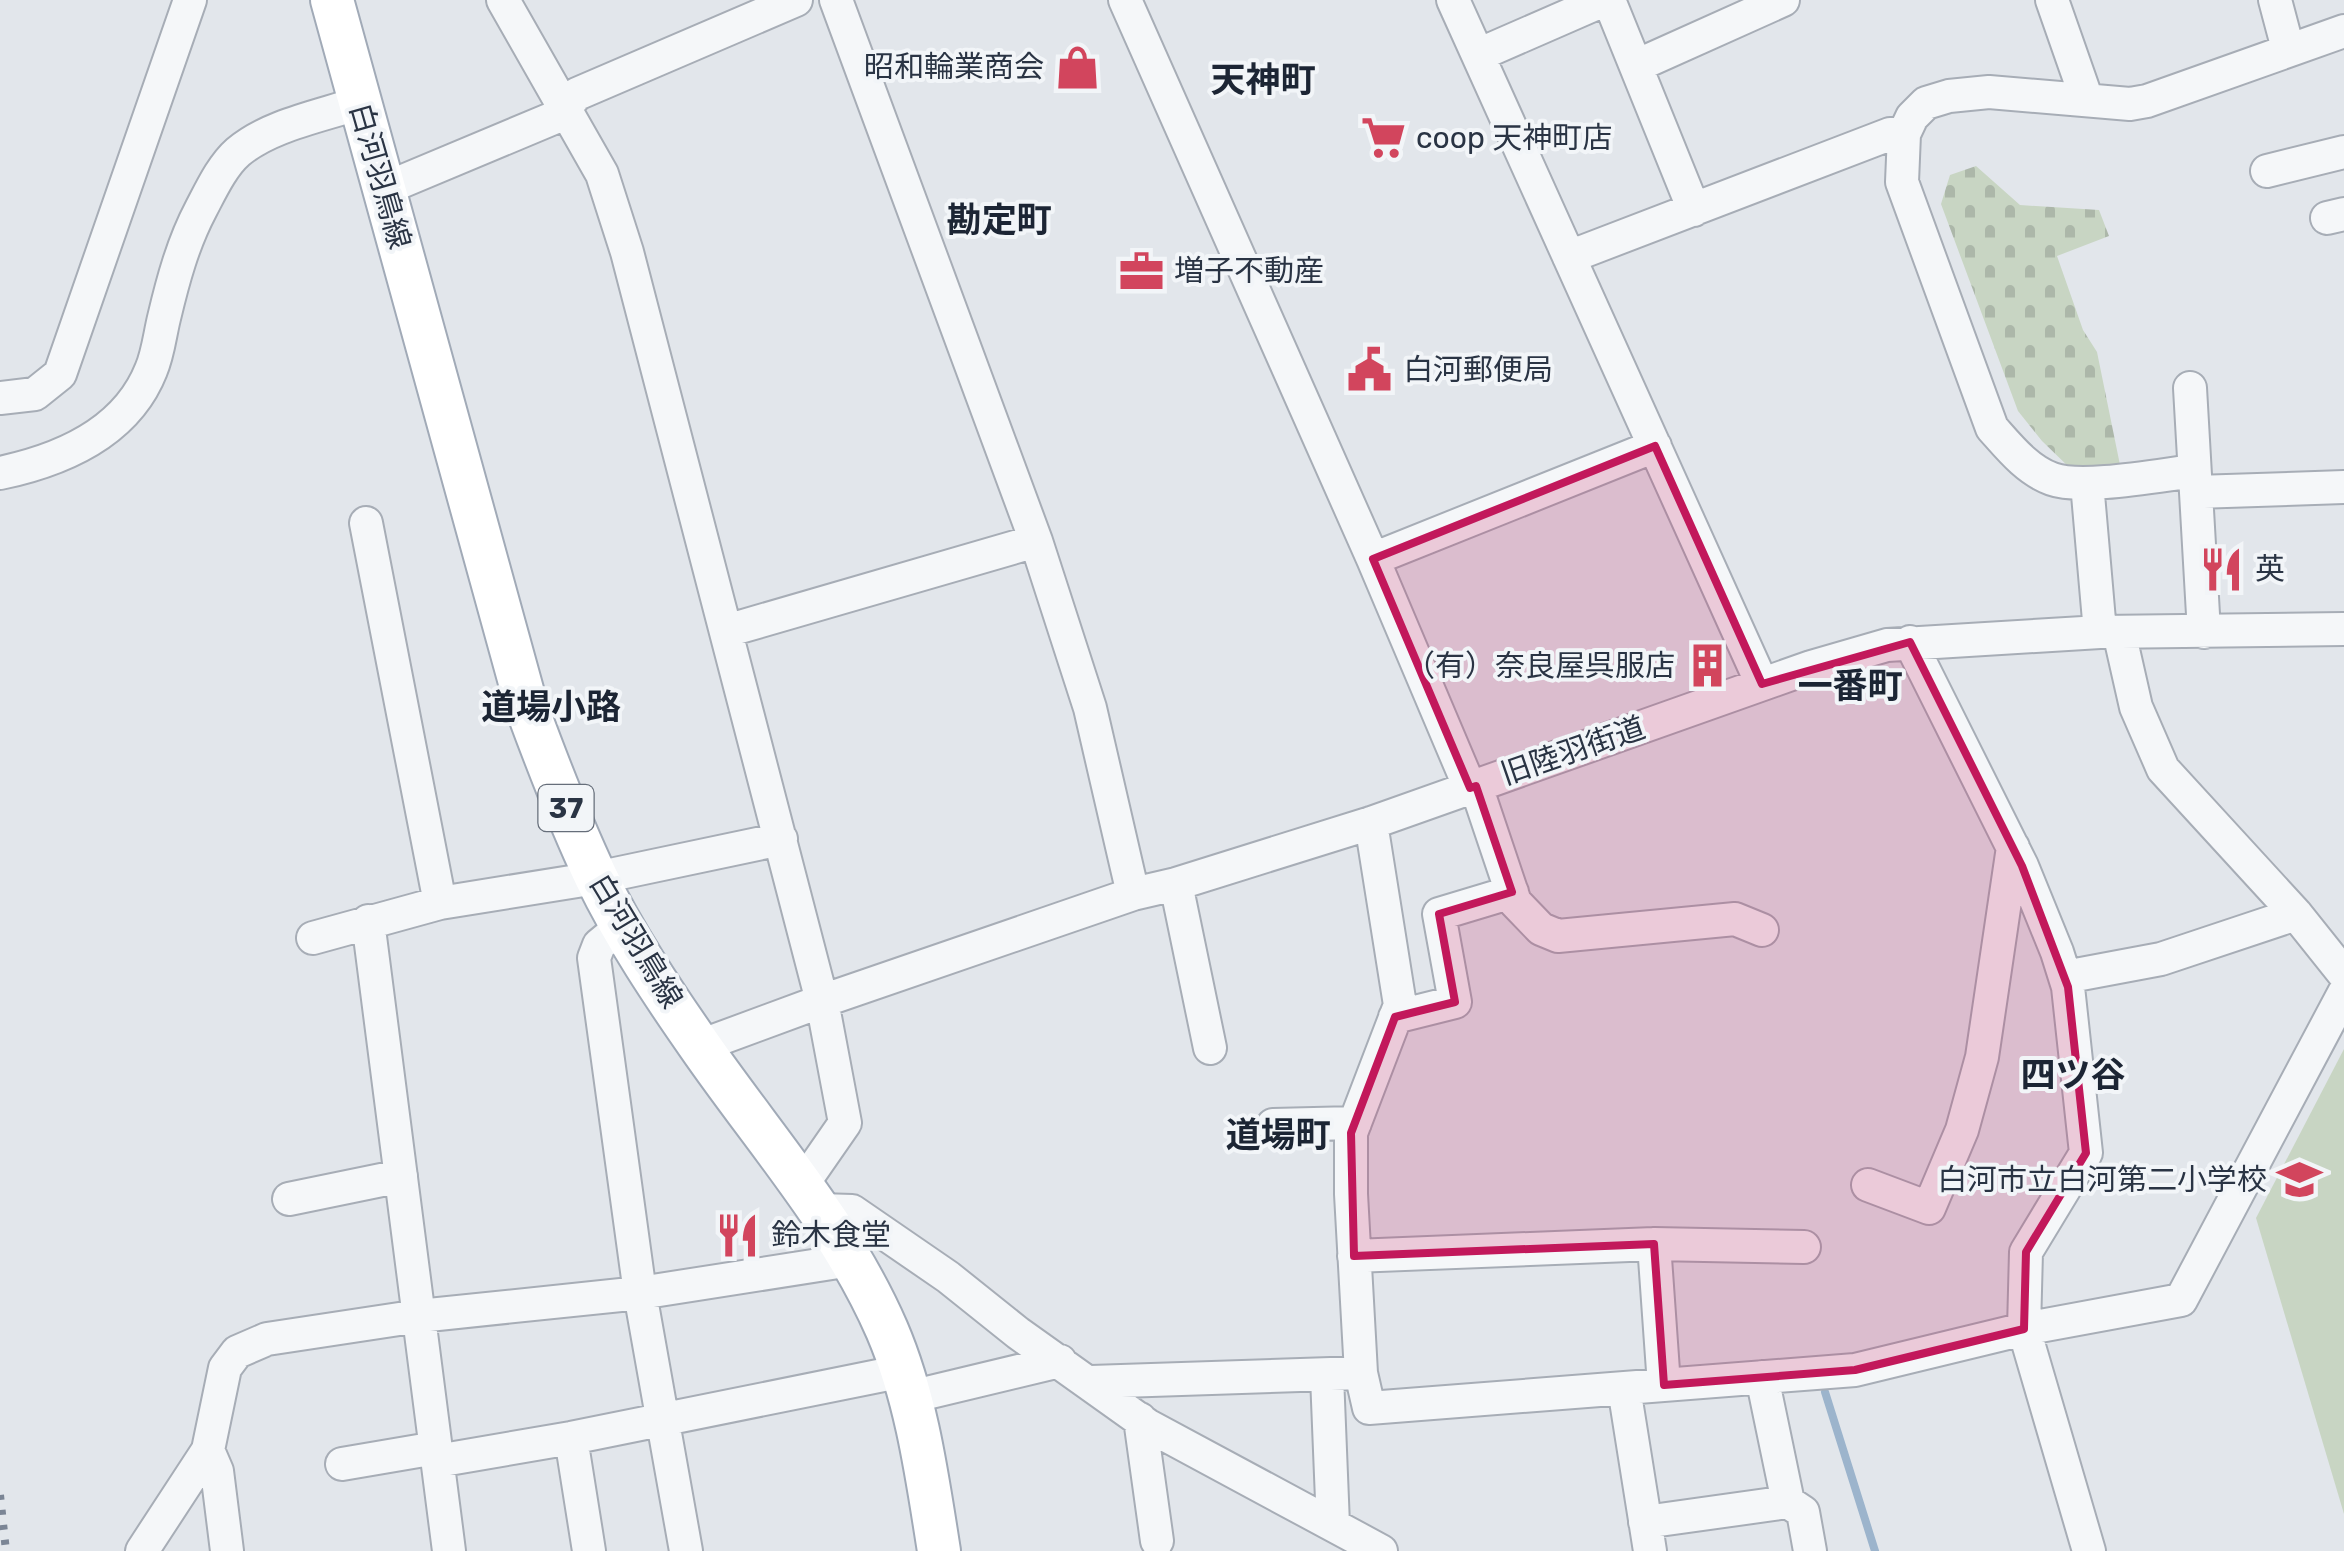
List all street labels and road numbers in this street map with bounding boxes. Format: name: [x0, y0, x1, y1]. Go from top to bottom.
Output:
street label: 白河羽鳥線: [342, 99, 418, 253]
street label: 旧陸羽街道: [1496, 710, 1650, 792]
road number: 37: [538, 785, 594, 831]
street label: 白河羽鳥線: [582, 867, 690, 1015]

